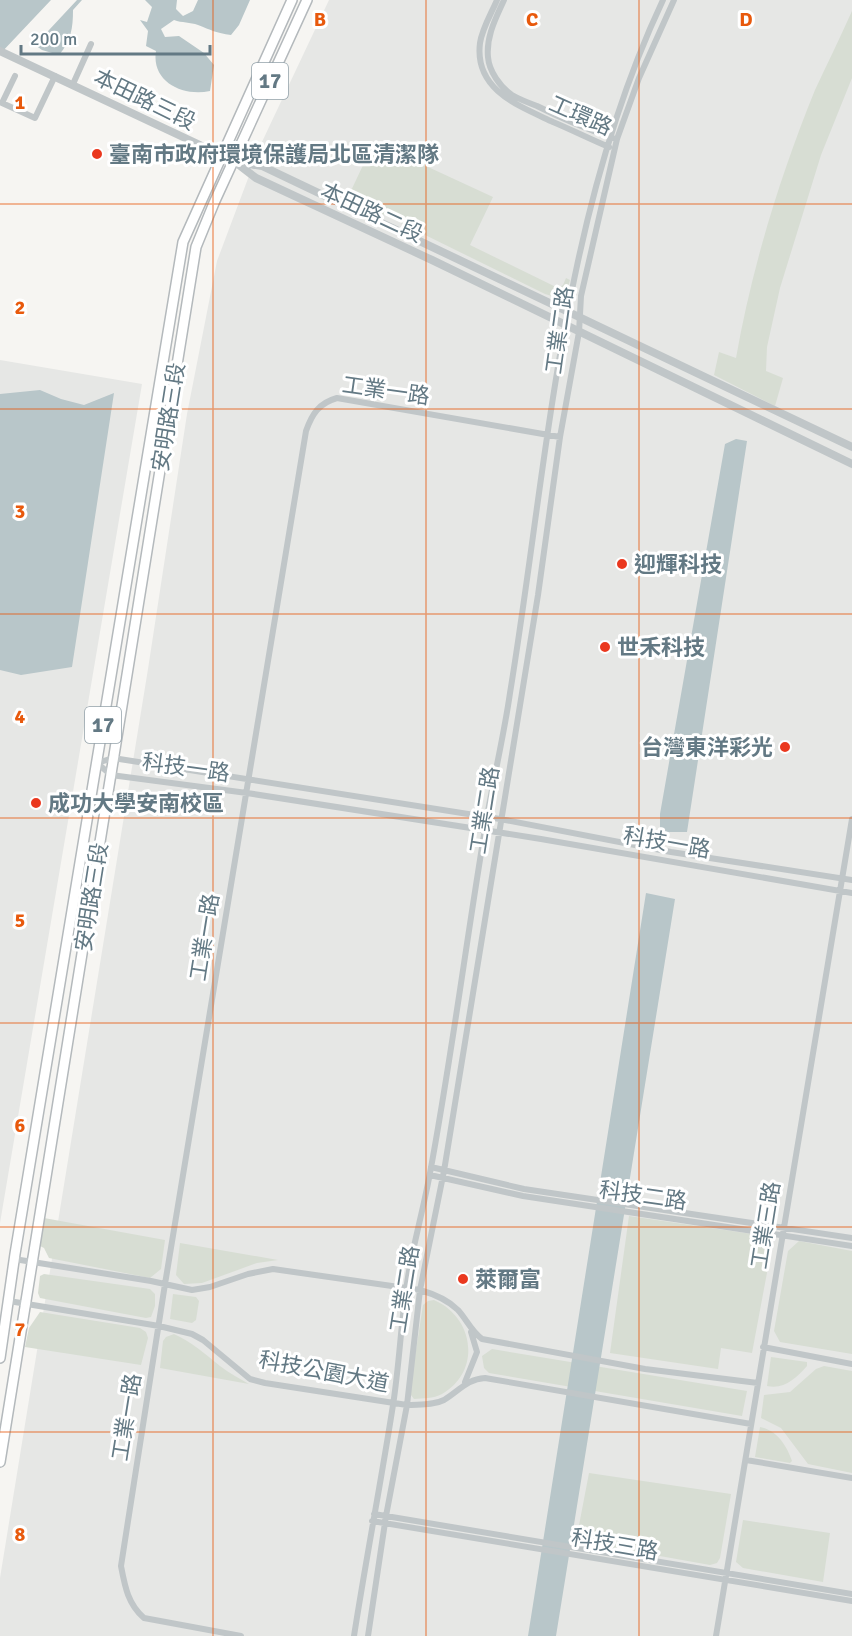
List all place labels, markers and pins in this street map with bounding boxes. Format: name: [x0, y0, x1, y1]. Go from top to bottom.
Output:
place label: 臺南市政府環境保護局北區清潔隊: [109, 141, 439, 168]
marker: 臺南市政府環境保護局北區清潔隊: [90, 147, 104, 161]
place label: 迎輝科技: [634, 551, 722, 578]
marker: 迎輝科技: [615, 557, 629, 571]
place label: 世禾科技: [617, 634, 705, 661]
marker: 世禾科技: [598, 640, 612, 654]
place label: 台灣東洋彩光: [641, 734, 773, 761]
marker: 台灣東洋彩光: [778, 740, 792, 754]
place label: 成功大學安南校區: [48, 790, 224, 817]
marker: 成功大學安南校區: [29, 796, 43, 810]
place label: 萊爾富: [475, 1266, 541, 1293]
marker: 萊爾富: [456, 1272, 470, 1286]

